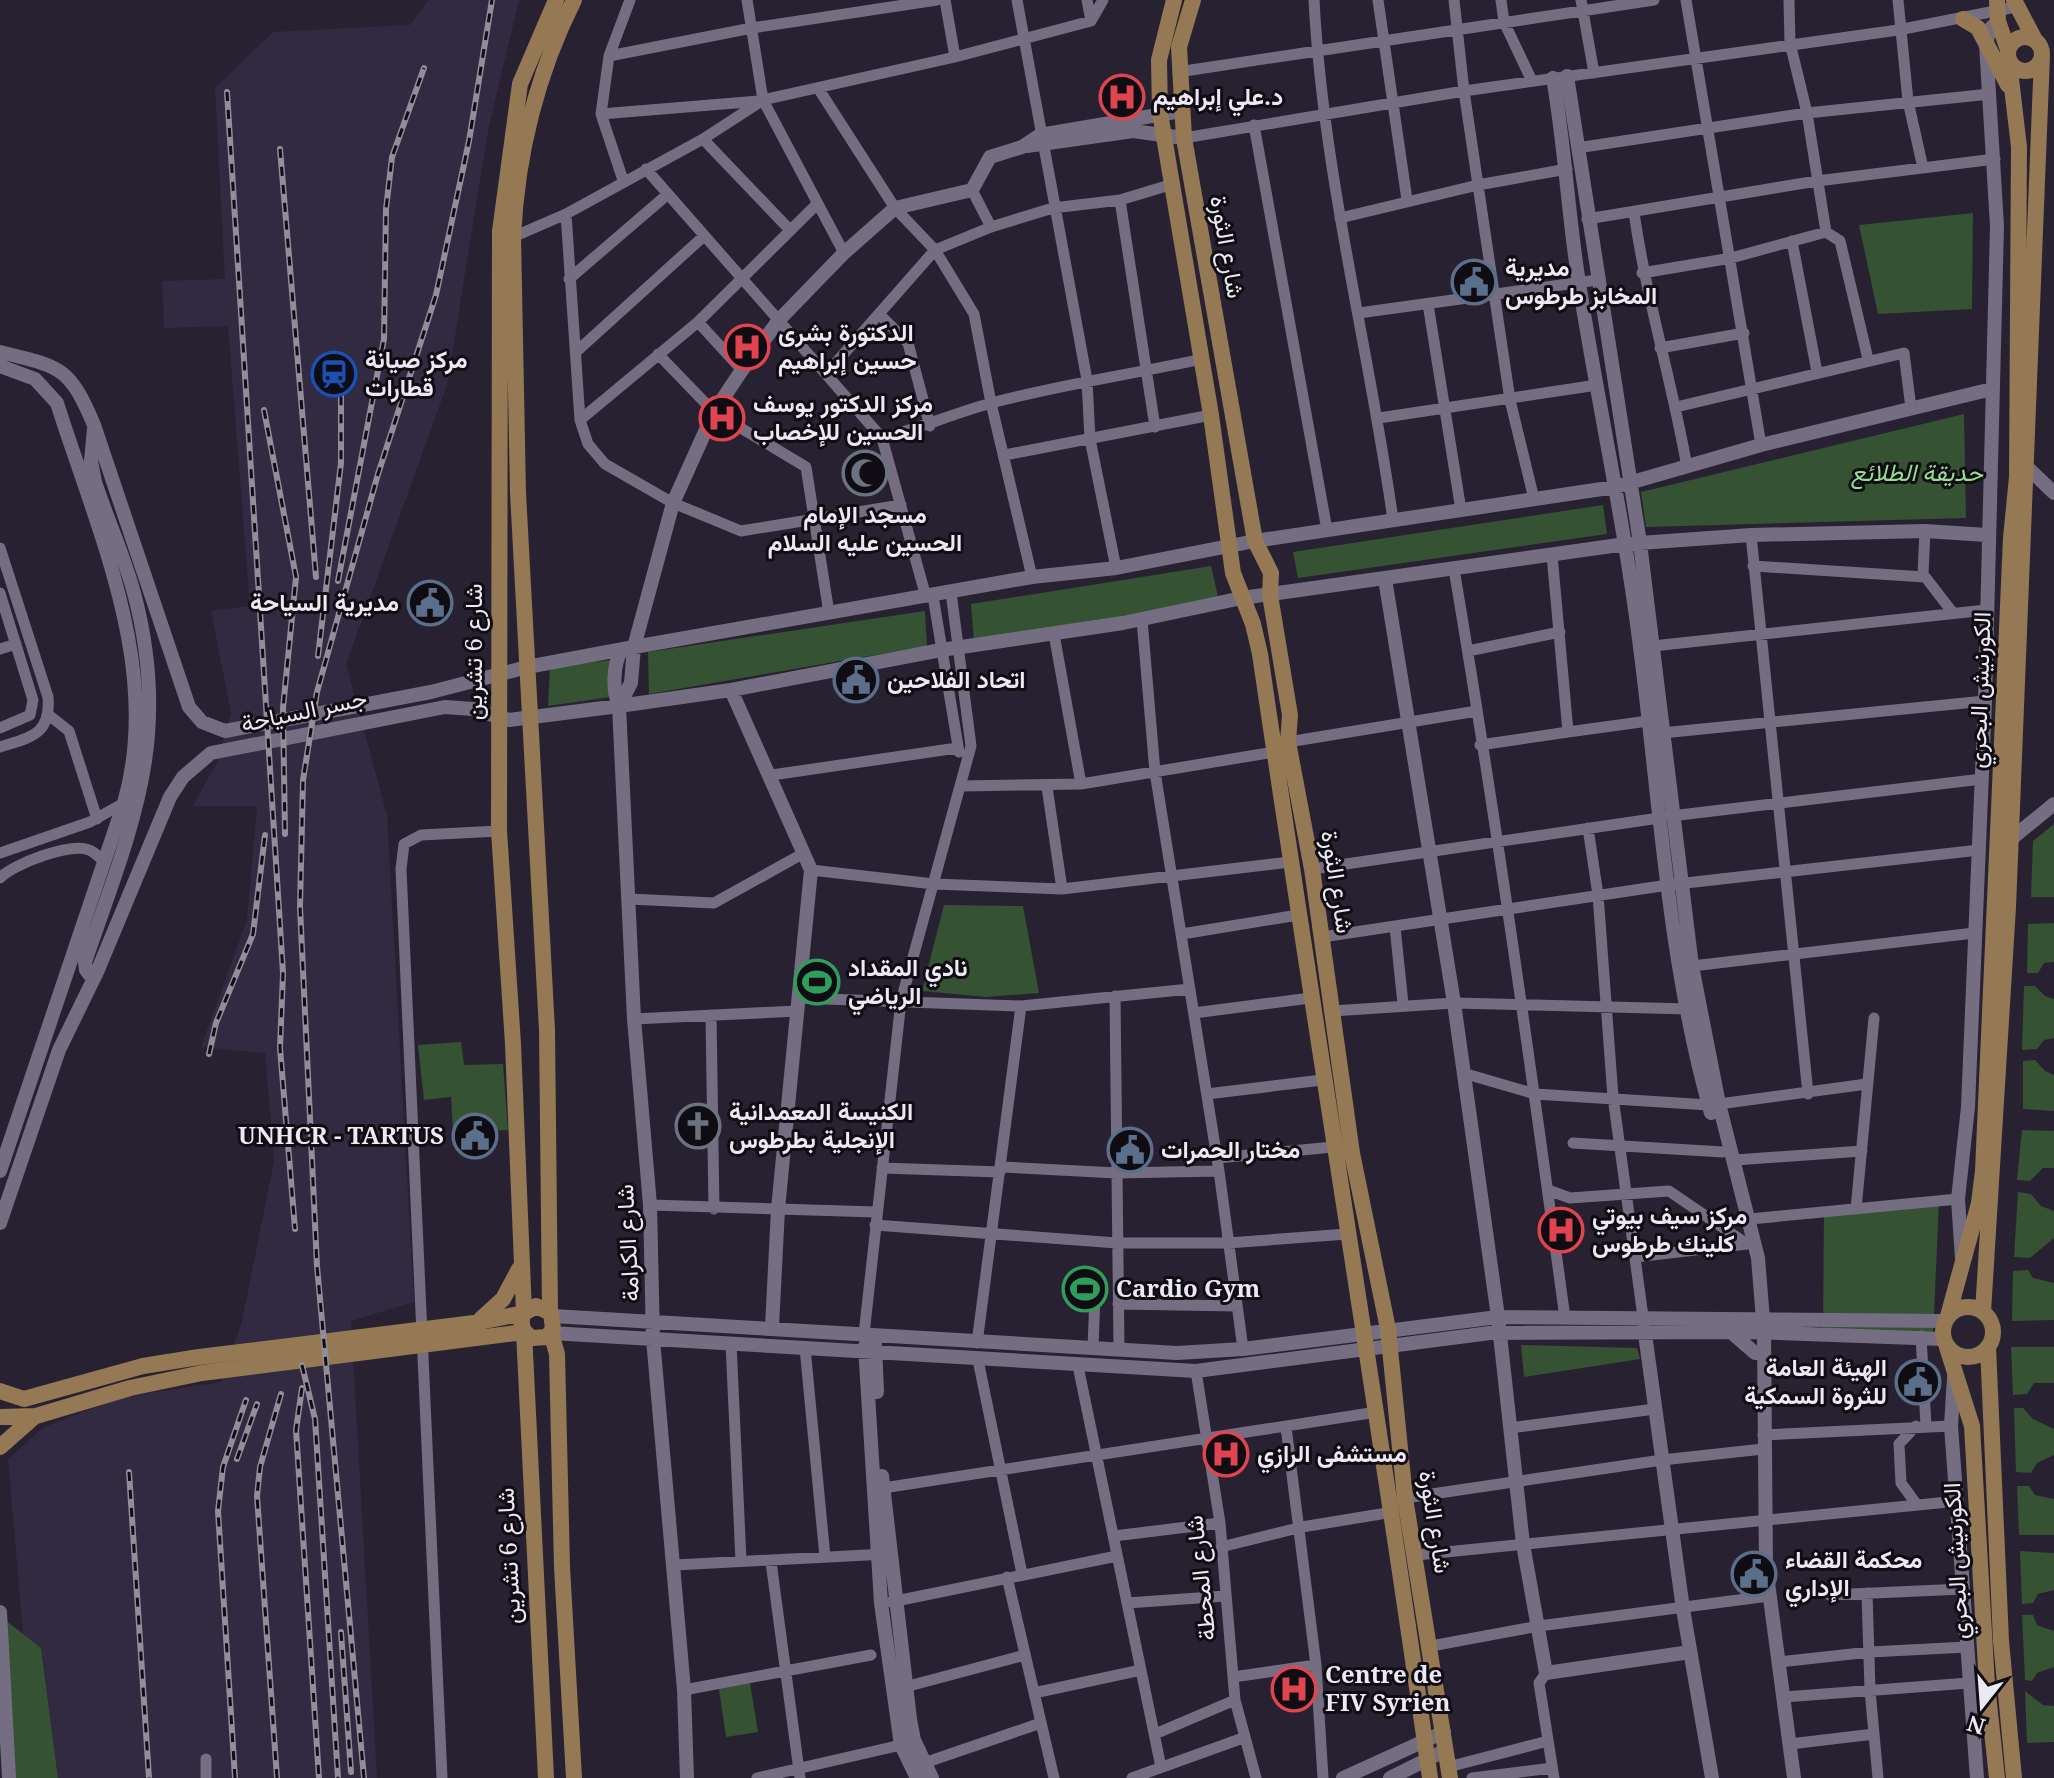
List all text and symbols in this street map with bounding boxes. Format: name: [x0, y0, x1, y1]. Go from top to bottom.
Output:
hospital icon: د.علي إبراهيم: [1098, 73, 1146, 121]
place label: د.علي إبراهيم: [1153, 79, 1283, 117]
street label: شارع الثورة: [1202, 193, 1254, 301]
place label: مديرية المخابز طرطوس: [1505, 250, 1657, 311]
public building icon: مديرية المخابز طرطوس: [1450, 258, 1498, 306]
place label: الدكتورة بشرى حسين إبراهيم: [778, 315, 917, 377]
hospital icon: الدكتورة بشرى حسين إبراهيم: [723, 323, 771, 371]
place label: مركز صيانة قطارات: [365, 342, 467, 403]
station icon: مركز صيانة قطارات: [310, 350, 358, 398]
place label: مركز الدكتور يوسف الحسين للإخصاب: [753, 386, 933, 447]
hospital icon: مركز الدكتور يوسف الحسين للإخصاب: [698, 394, 746, 442]
mosque icon: مسجد الإمام الحسين عليه السلام: [841, 449, 889, 497]
park label: حديقة الطلائع: [1851, 455, 1984, 490]
place label: مسجد الإمام الحسين عليه السلام: [768, 497, 962, 559]
public building icon: مديرية السياحة: [406, 579, 454, 627]
street label: شارع 6 تشرين: [456, 584, 490, 720]
place label: مديرية السياحة: [250, 585, 399, 618]
street label: الكورنيش البحري: [1959, 611, 2002, 769]
public building icon: اتحاد الفلاحين: [832, 656, 880, 704]
place label: اتحاد الفلاحين: [887, 662, 1025, 695]
street label: جسر السياحة: [238, 680, 370, 739]
street label: شارع الثورة: [1313, 828, 1363, 936]
place label: نادي المقداد الرياضي: [848, 950, 968, 1016]
sports icon: نادي المقداد الرياضي: [793, 958, 841, 1006]
place label: الكنيسة المعمدانية الإنجلية بطرطوس: [729, 1094, 913, 1155]
church icon: الكنيسة المعمدانية الإنجلية بطرطوس: [674, 1102, 722, 1150]
public building icon: UNHCR - TARTUS: [451, 1112, 499, 1160]
place label: UNHCR - TARTUS: [238, 1118, 444, 1151]
public building icon: مختار الحمرات: [1106, 1126, 1154, 1174]
place label: مختار الحمرات: [1161, 1132, 1300, 1165]
street label: شارع الكرامة: [607, 1183, 647, 1303]
place label: مركز سيف بيوتي كلينك طرطوس: [1592, 1198, 1747, 1259]
hospital icon: مركز سيف بيوتي كلينك طرطوس: [1537, 1206, 1585, 1254]
sports icon: Cardio Gym: [1061, 1265, 1109, 1313]
place label: Cardio Gym: [1116, 1271, 1260, 1304]
place label: الهيئة العامة للثروة السمكية: [1744, 1350, 1887, 1411]
public building icon: الهيئة العامة للثروة السمكية: [1894, 1358, 1942, 1406]
hospital icon: مستشفى الرازي: [1202, 1430, 1250, 1478]
place label: مستشفى الرازي: [1257, 1436, 1407, 1474]
street label: شارع الثورة: [1411, 1468, 1461, 1576]
street label: الكورنيش البحري: [1934, 1482, 1979, 1640]
street label: شارع 6 تشرين: [487, 1487, 529, 1625]
street label: شارع المحطة: [1177, 1514, 1223, 1642]
place label: محكمة القضاء الإداري: [1785, 1542, 1922, 1608]
public building icon: محكمة القضاء الإداري: [1730, 1550, 1778, 1598]
place label: Centre de FIV Syrien: [1325, 1657, 1451, 1718]
hospital icon: Centre de FIV Syrien: [1270, 1665, 1318, 1713]
north arrow: [1942, 1666, 2022, 1746]
text: N: [1963, 1709, 1989, 1743]

